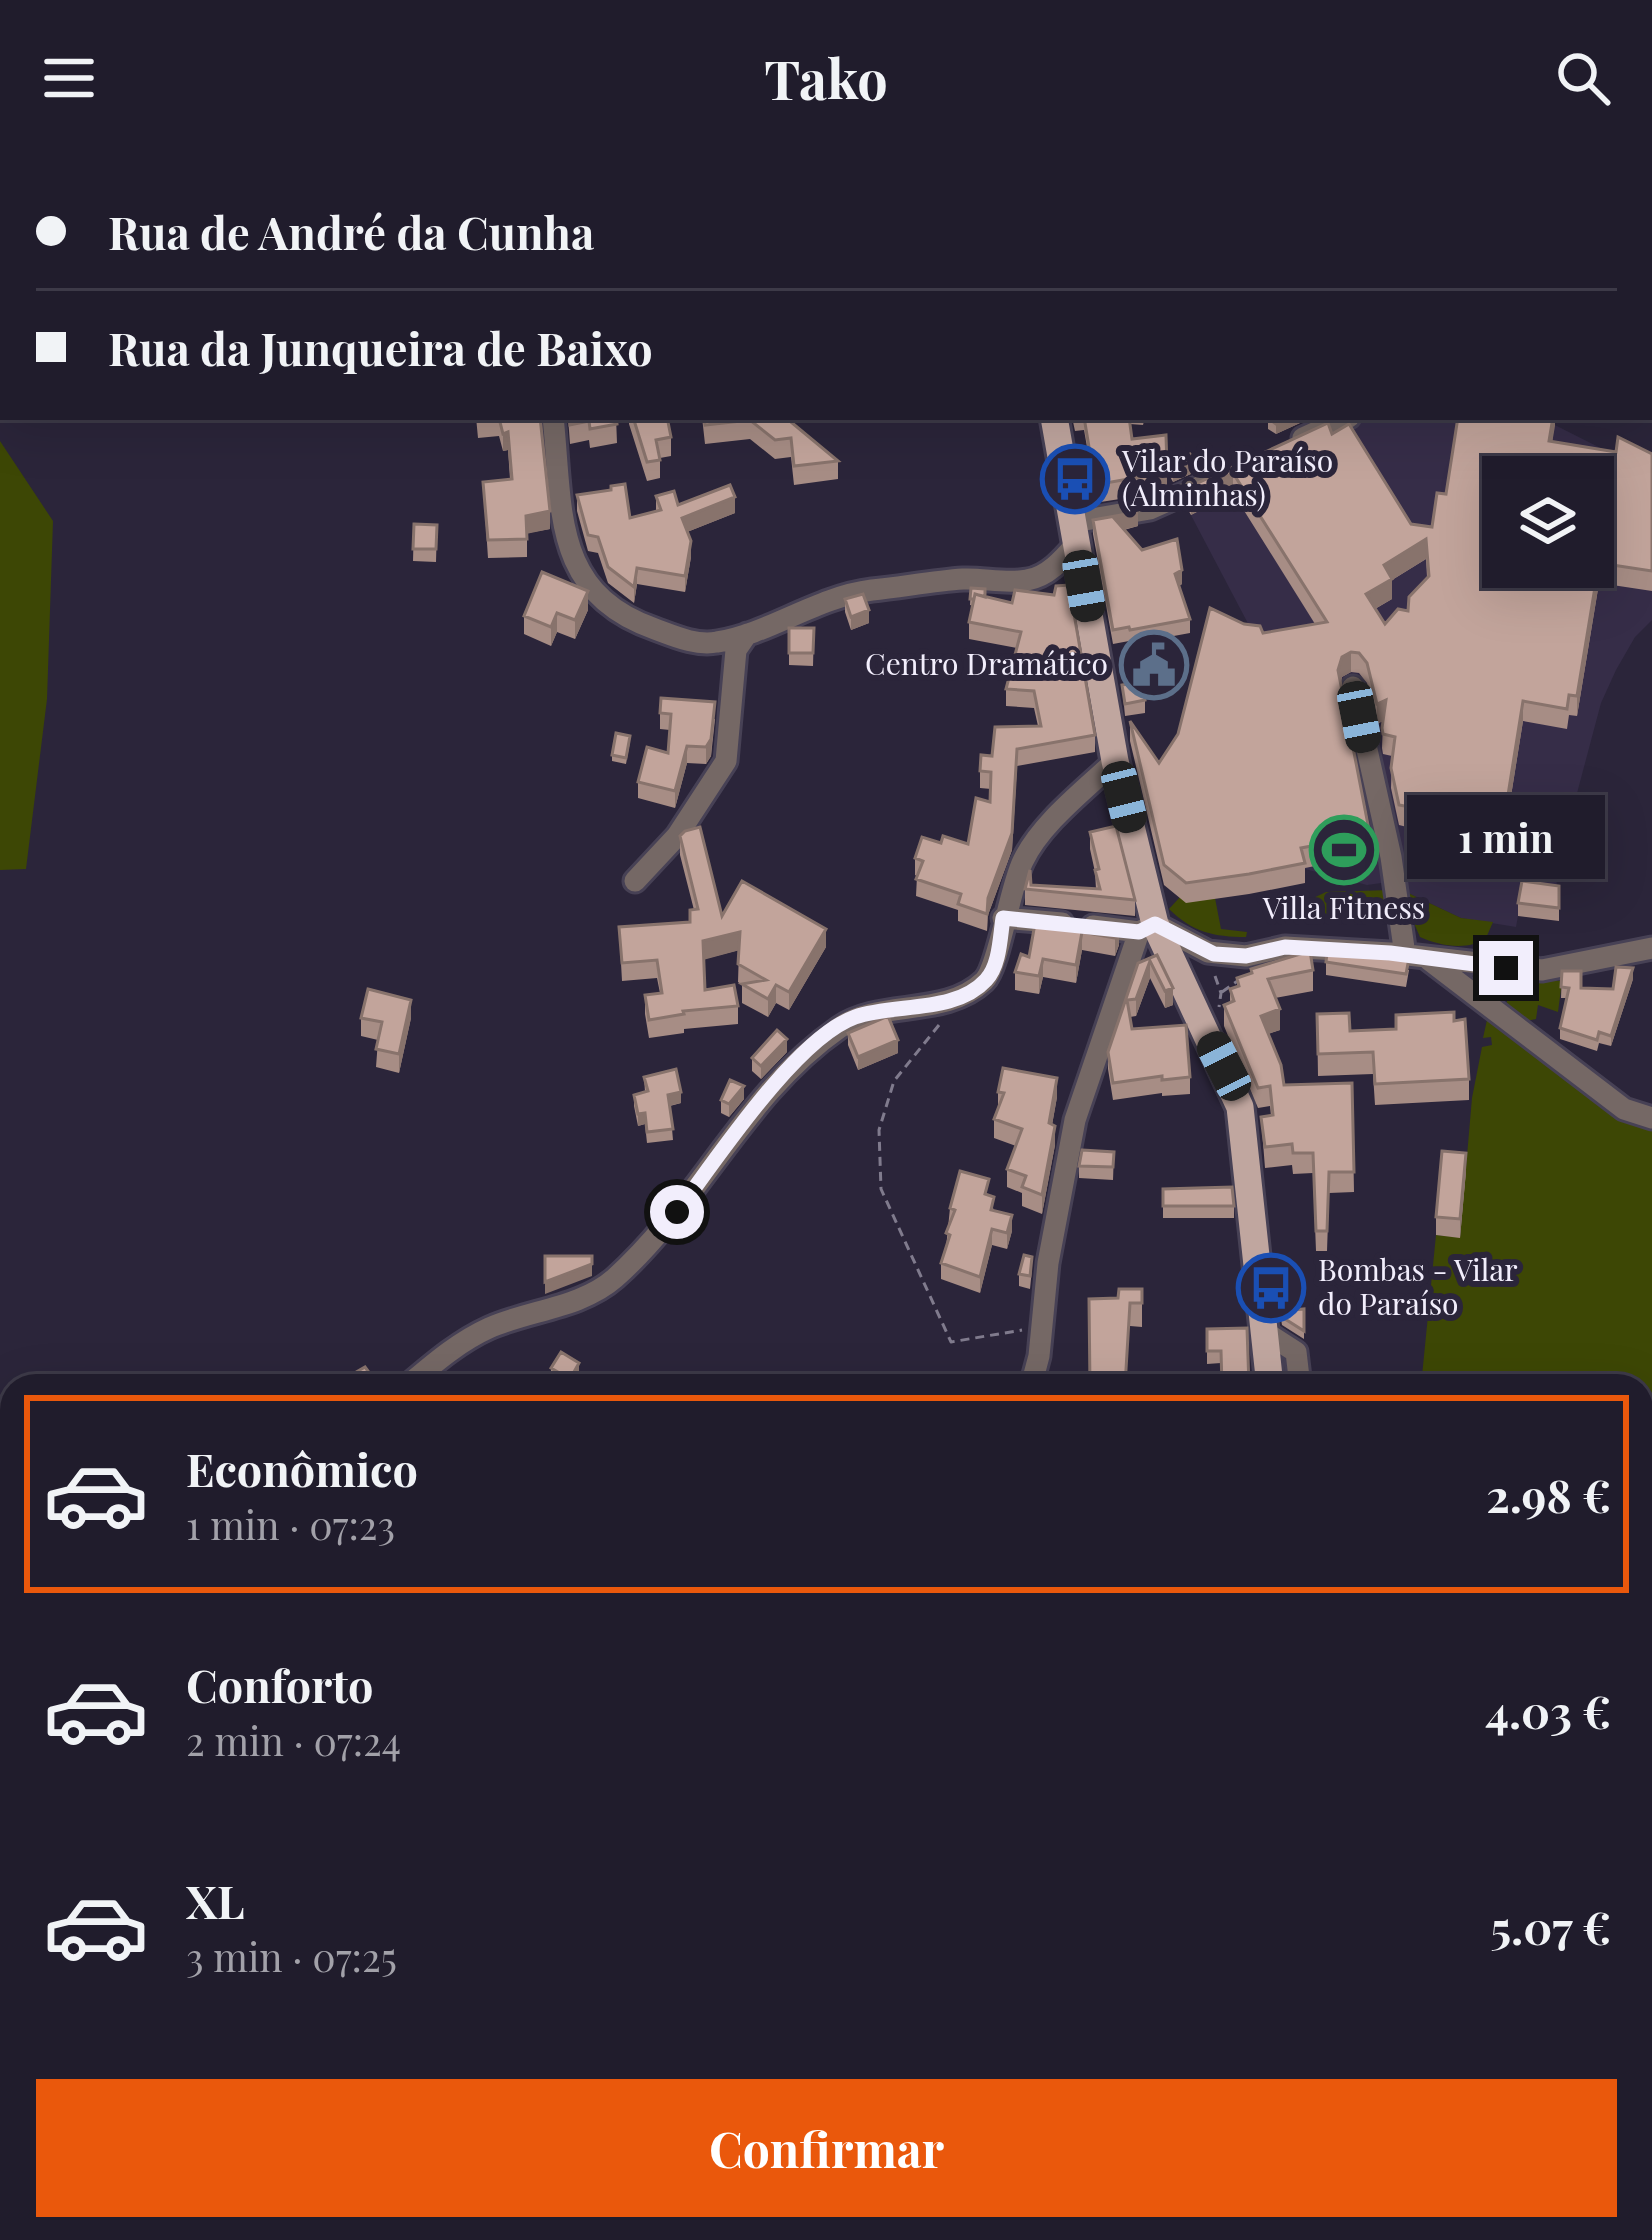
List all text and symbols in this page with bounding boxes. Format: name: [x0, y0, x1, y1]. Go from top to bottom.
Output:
text: Tako: [764, 42, 888, 114]
icon: menu: [36, 45, 102, 111]
icon: search: [1550, 45, 1616, 111]
text: Rua de André da Cunha: [108, 201, 594, 261]
text: Rua da Junqueira de Baixo: [108, 317, 653, 377]
place label: Vilar do Paraíso (Alminhas): [1121, 440, 1333, 514]
bus stop icon: Vilar do Paraíso (Alminhas): [1040, 444, 1110, 514]
map controls: [1482, 456, 1614, 588]
button: layers: [1482, 456, 1614, 588]
car: [1060, 547, 1108, 625]
public building icon: Centro Dramático: [1119, 630, 1189, 700]
place label: Centro Dramático: [865, 643, 1108, 683]
car: [1334, 678, 1384, 756]
car: [1098, 758, 1150, 836]
callout: 1 min: [1407, 794, 1605, 878]
text: 1 min: [1458, 811, 1554, 863]
sports icon: Villa Fitness: [1309, 815, 1379, 885]
place label: Villa Fitness: [1262, 887, 1425, 927]
route end: [1479, 941, 1533, 995]
car: [1192, 1026, 1256, 1106]
route start: [650, 1185, 704, 1239]
place label: Bombas - Vilar do Paraíso: [1318, 1249, 1518, 1323]
bus stop icon: Bombas - Vilar do Paraíso: [1236, 1253, 1306, 1323]
text: Econômico: [186, 1438, 418, 1498]
icon: car: [42, 1440, 150, 1548]
text: 2.98 €: [1486, 1464, 1611, 1524]
text: 1 min · 07:23: [186, 1498, 395, 1550]
text: Conforto: [186, 1654, 373, 1714]
icon: car: [42, 1656, 150, 1764]
text: 4.03 €: [1485, 1680, 1611, 1740]
text: 2 min · 07:24: [186, 1714, 401, 1766]
text: XL: [186, 1870, 245, 1930]
icon: car: [42, 1872, 150, 1980]
text: 5.07 €: [1490, 1896, 1611, 1956]
text: 3 min · 07:25: [186, 1930, 397, 1982]
button: Confirmar: [36, 2079, 1617, 2217]

